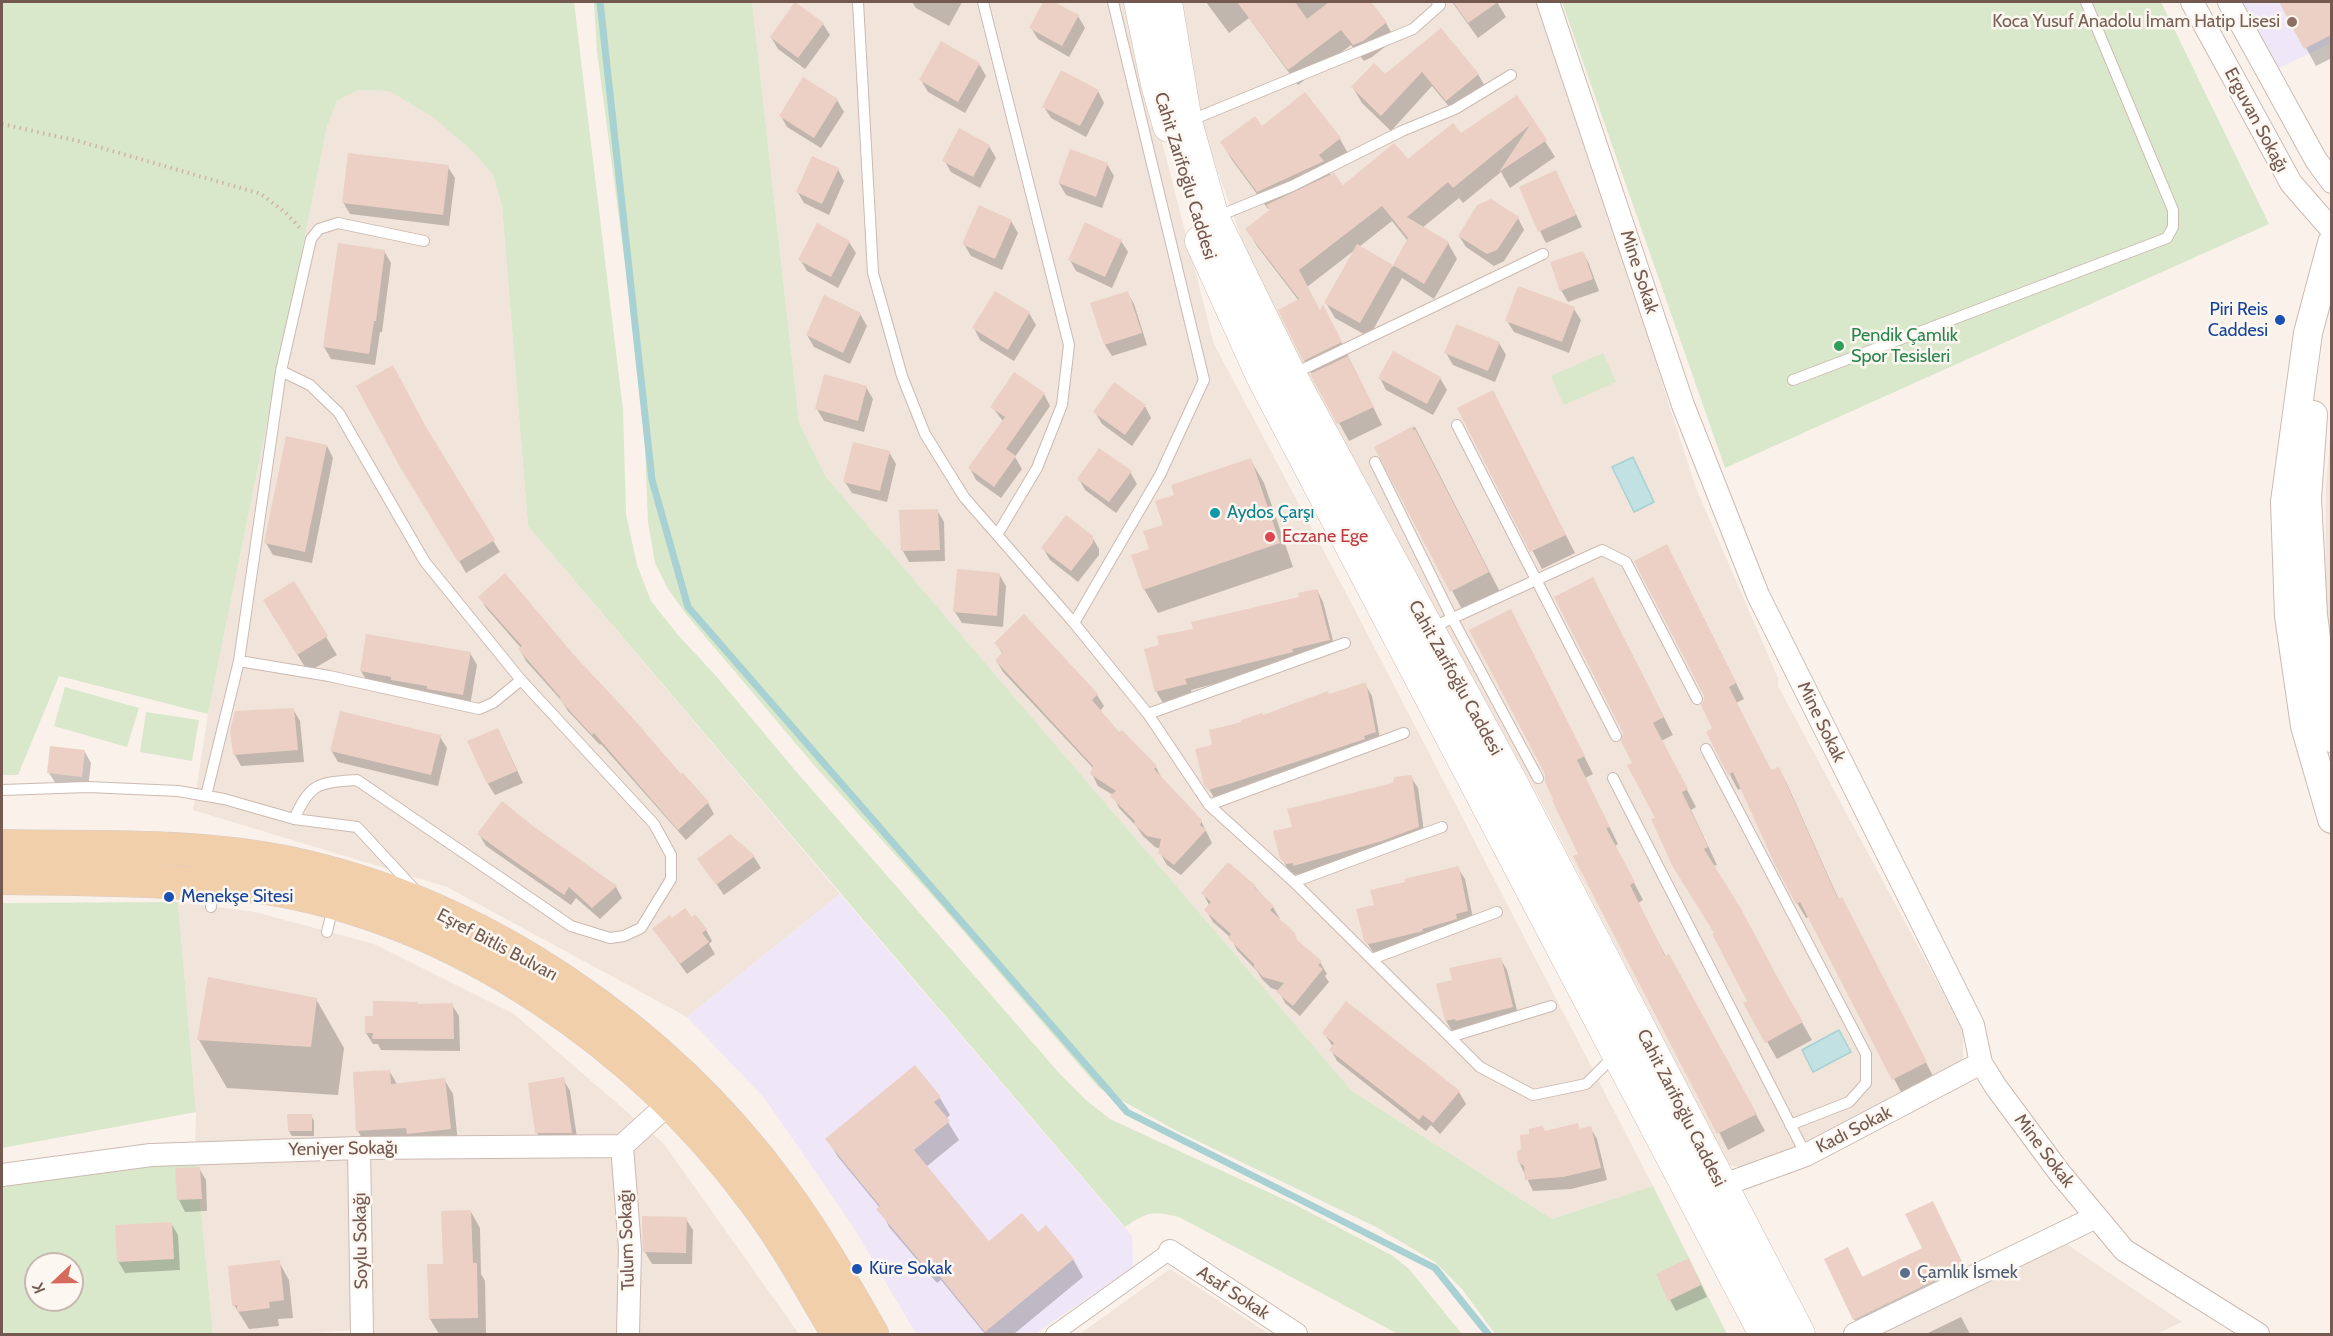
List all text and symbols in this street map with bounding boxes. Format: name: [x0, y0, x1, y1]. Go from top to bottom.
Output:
place label: Koca Yusuf Anadolu İmam Hatip Lisesi: [1992, 11, 2280, 33]
marker: Koca Yusuf Anadolu İmam Hatip Lisesi: [2285, 15, 2299, 29]
street label: Erguvan Sokağı: [2219, 64, 2293, 176]
street label: Cahit Zarifoğlu Caddesi: [1149, 90, 1221, 262]
street label: Mine Sokak: [1615, 227, 1663, 317]
place label: Piri Reis Caddesi: [2208, 299, 2268, 342]
marker: Piri Reis Caddesi: [2273, 313, 2287, 327]
place label: Pendik Çamlık Spor Tesisleri: [1851, 325, 1958, 368]
marker: Pendik Çamlık Spor Tesisleri: [1832, 339, 1846, 353]
place label: Aydos Çarşı: [1227, 502, 1314, 524]
marker: Aydos Çarşı: [1208, 506, 1222, 520]
place label: Eczane Ege: [1282, 526, 1368, 548]
marker: Eczane Ege: [1263, 530, 1277, 544]
street label: Cahit Zarifoğlu Caddesi: [1403, 597, 1507, 759]
street label: Mine Sokak: [1792, 678, 1850, 766]
place label: Menekşe Sitesi: [181, 886, 293, 908]
marker: Menekşe Sitesi: [162, 890, 176, 904]
street label: Eşref Bitlis Bulvarı: [433, 904, 561, 986]
street label: Cahit Zarifoğlu Caddesi: [1632, 1026, 1730, 1190]
street label: Kadı Sokak: [1813, 1102, 1895, 1158]
street label: Mine Sokak: [2009, 1110, 2079, 1192]
street label: Yeniyer Sokağı: [288, 1137, 398, 1161]
street label: Tulum Sokağı: [614, 1189, 640, 1291]
street label: Soylu Sokağı: [349, 1192, 373, 1290]
north arrow: [24, 1252, 84, 1312]
place label: Küre Sokak: [869, 1258, 952, 1280]
marker: Küre Sokak: [850, 1262, 864, 1276]
street label: Asaf Sokak: [1193, 1262, 1273, 1324]
place label: Çamlık İsmek: [1917, 1262, 2018, 1284]
marker: Çamlık İsmek: [1898, 1266, 1912, 1280]
text: K: [28, 1280, 49, 1296]

